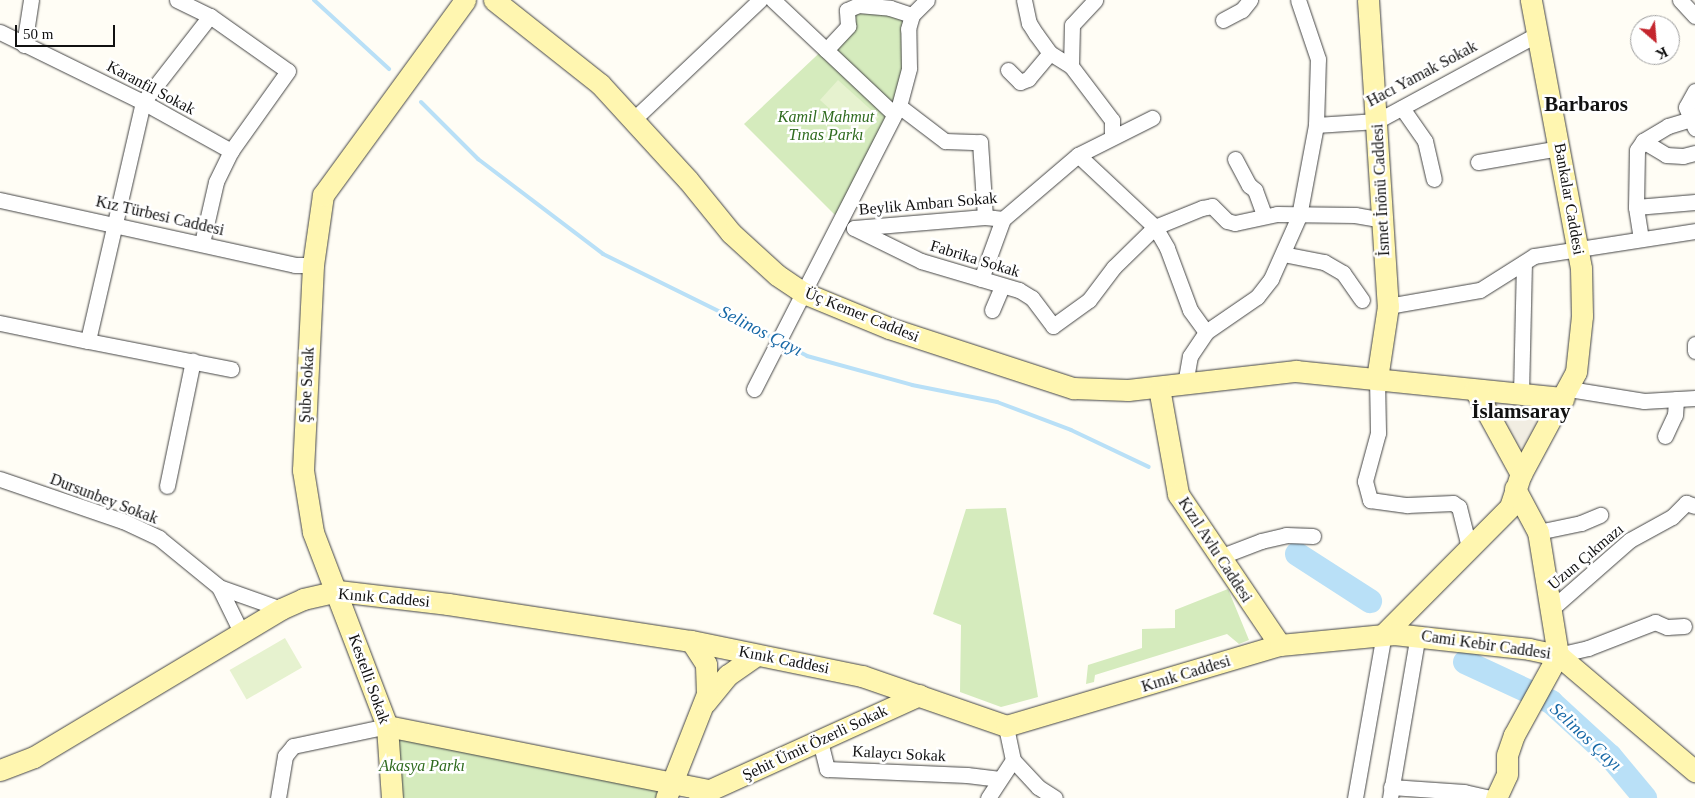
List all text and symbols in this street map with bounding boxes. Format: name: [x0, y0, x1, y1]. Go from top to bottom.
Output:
scale bar: [18, 15, 118, 47]
north arrow: [1630, 15, 1680, 65]
text: 50 m: [23, 26, 53, 42]
street label: Hacı Yamak Sokak: [1363, 37, 1481, 111]
text: K: [1653, 44, 1670, 62]
street label: Karanfil Sokak: [104, 57, 198, 119]
district label: Barbaros: [1544, 91, 1628, 117]
park label: Kamil Mahmut Tınas Parkı: [778, 107, 874, 145]
street label: İsmet İnönü Caddesi: [1368, 123, 1394, 257]
street label: Bankalar Caddesi: [1550, 142, 1588, 256]
street label: Beylik Ambarı Sokak: [858, 188, 998, 220]
street label: Kız Türbesi Caddesi: [94, 192, 226, 240]
street label: Fabrika Sokak: [928, 236, 1022, 282]
street label: Üç Kemer Caddesi: [802, 283, 922, 347]
water label: Selinos Çayı: [716, 301, 806, 361]
street label: Şube Sokak: [295, 347, 319, 423]
district label: İslamsaray: [1471, 398, 1571, 424]
street label: Dursunbey Sokak: [47, 470, 161, 528]
street label: Kızıl Avlu Caddesi: [1174, 493, 1256, 607]
street label: Uzun Çıkmazı: [1544, 520, 1628, 594]
street label: Kınık Caddesi: [337, 584, 431, 612]
street label: Cami Kebir Caddesi: [1420, 626, 1552, 664]
street label: Kestelli Sokak: [344, 632, 394, 726]
street label: Kınık Caddesi: [737, 642, 831, 678]
street label: Kınık Caddesi: [1139, 651, 1233, 697]
water label: Selinos Çayı: [1546, 698, 1626, 776]
street label: Şehit Ümit Özerli Sokak: [739, 701, 891, 785]
street label: Kalaycı Sokak: [852, 742, 946, 766]
park label: Akasya Parkı: [379, 756, 465, 776]

